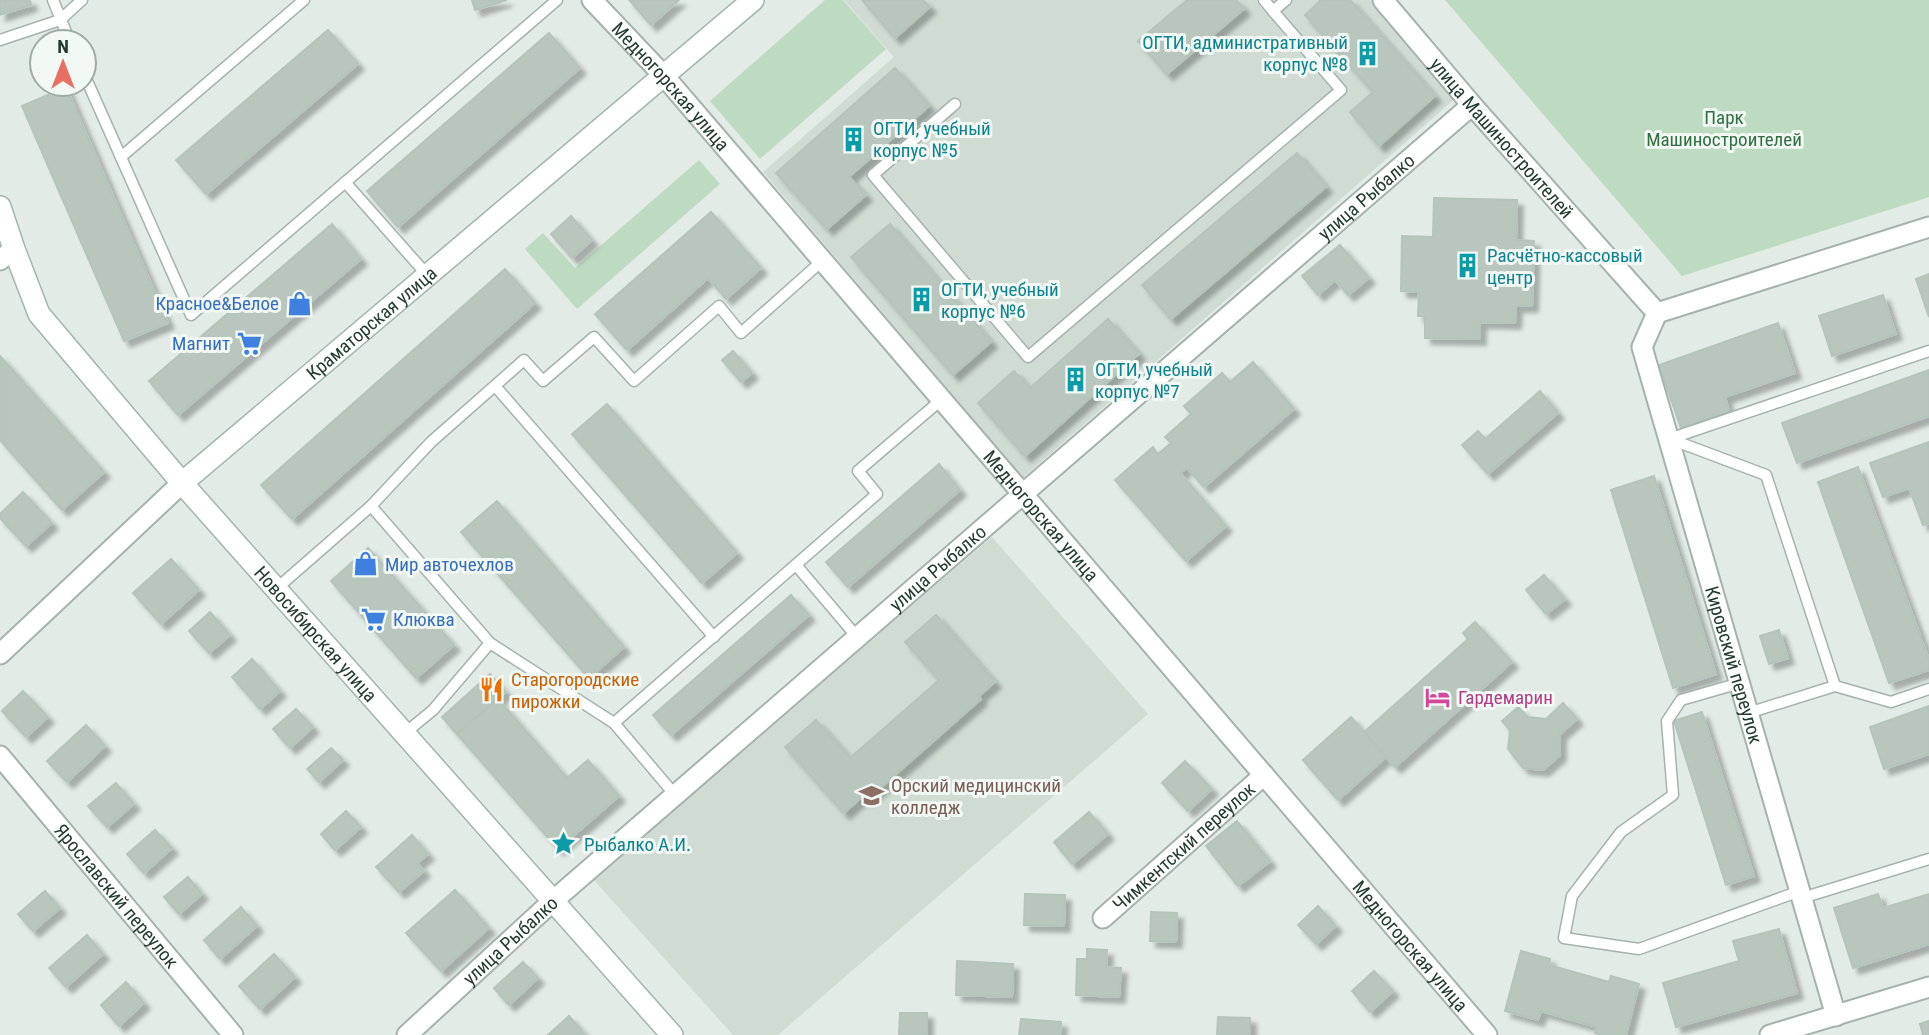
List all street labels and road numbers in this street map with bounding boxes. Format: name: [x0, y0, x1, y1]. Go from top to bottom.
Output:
street label: Медногорская улица: [607, 17, 734, 155]
street label: улица Машиностроителей: [1425, 53, 1579, 223]
street label: улица Рыбалко: [1313, 149, 1419, 245]
street label: Краматорская улица: [302, 261, 441, 384]
street label: Медногорская улица: [979, 445, 1104, 586]
street label: улица Рыбалко: [885, 520, 991, 616]
street label: Новосибирская улица: [250, 561, 382, 706]
street label: Кировский переулок: [1700, 583, 1768, 746]
street label: Чимкентский переулок: [1108, 777, 1260, 916]
street label: Ярославский переулок: [50, 819, 184, 973]
street label: Медногорская улица: [1348, 876, 1473, 1016]
street label: улица Рыбалко: [458, 891, 562, 989]

